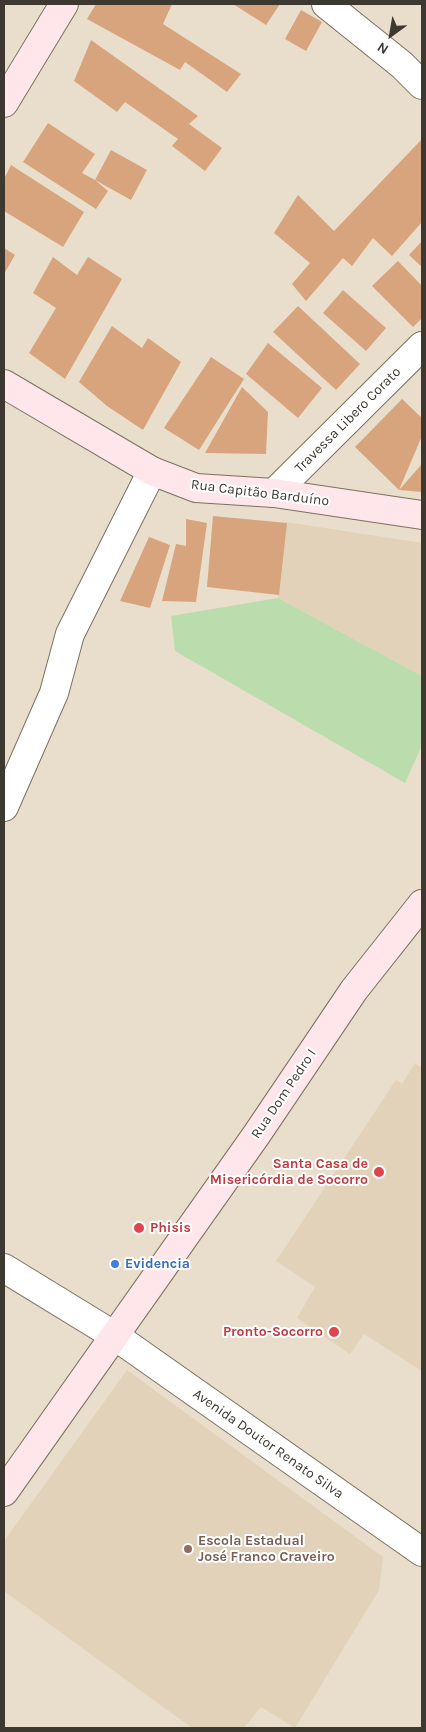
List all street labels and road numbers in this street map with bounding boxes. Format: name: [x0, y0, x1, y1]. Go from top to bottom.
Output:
street label: Travessa Libero Corato: [292, 364, 404, 476]
street label: Rua Capitão Barduíno: [190, 476, 330, 510]
street label: Rua Dom Pedro I: [248, 1046, 320, 1142]
street label: Avenida Doutor Renato Silva: [189, 1385, 347, 1503]

